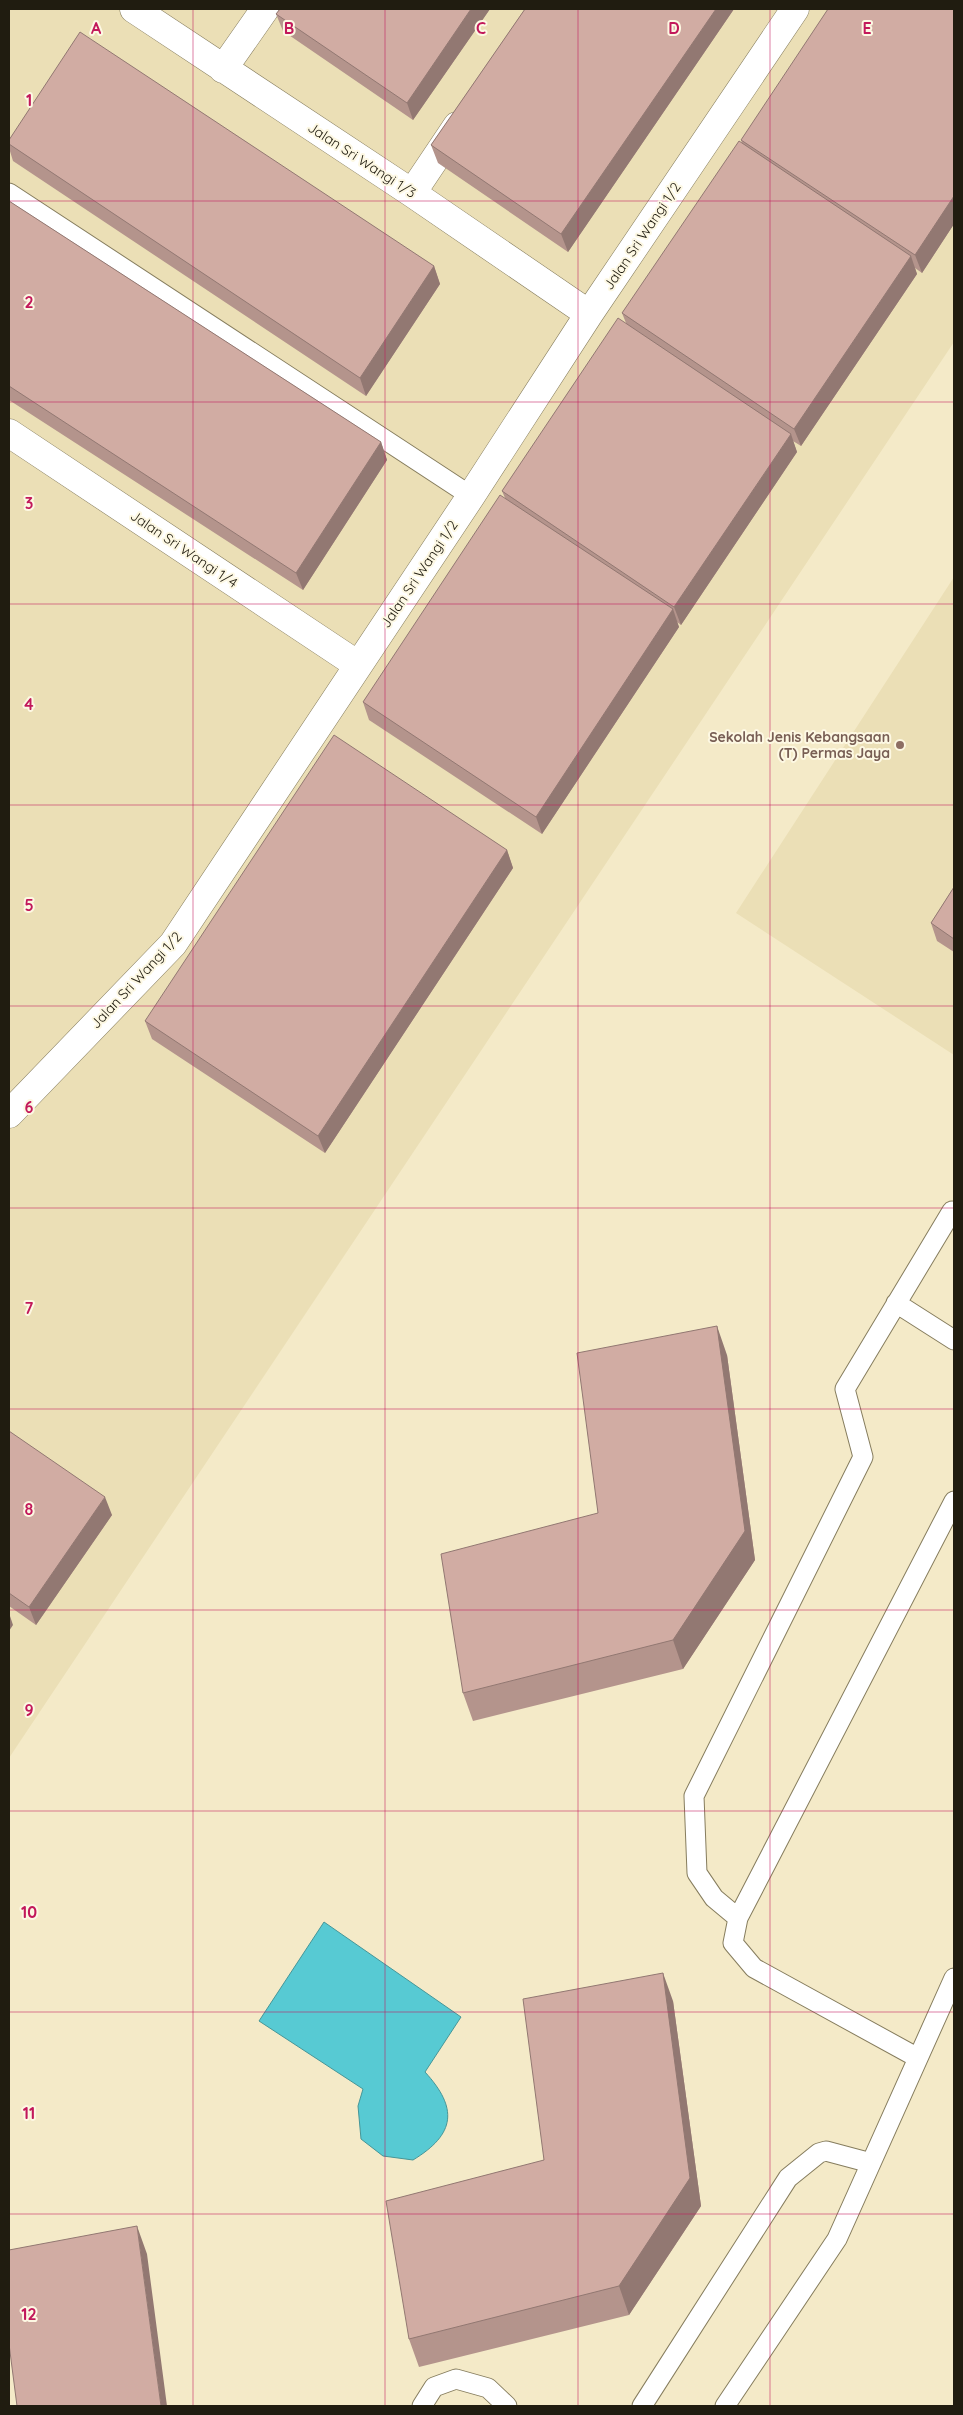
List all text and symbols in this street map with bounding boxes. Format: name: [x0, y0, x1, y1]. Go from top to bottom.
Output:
text: A: [91, 18, 102, 38]
text: B: [284, 18, 294, 38]
text: C: [476, 18, 486, 38]
text: D: [668, 18, 680, 38]
text: E: [862, 18, 872, 38]
text: 1: [26, 90, 32, 110]
street label: Jalan Sri Wangi 1/3: [304, 118, 420, 202]
street label: Jalan Sri Wangi 1/2: [599, 179, 685, 293]
text: 2: [24, 292, 34, 312]
text: 3: [25, 493, 33, 513]
street label: Jalan Sri Wangi 1/4: [127, 506, 241, 592]
street label: Jalan Sri Wangi 1/2: [376, 517, 462, 631]
text: 4: [24, 694, 34, 714]
place label: Sekolah Jenis Kebangsaan (T) Permas Jaya: [709, 728, 890, 762]
marker: Sekolah Jenis Kebangsaan (T) Permas Jaya: [894, 739, 906, 751]
text: 5: [24, 895, 34, 915]
street label: Jalan Sri Wangi 1/2: [86, 928, 186, 1032]
text: 6: [25, 1097, 34, 1117]
text: 7: [25, 1298, 34, 1318]
text: 8: [25, 1499, 34, 1519]
text: 9: [24, 1700, 34, 1720]
text: 10: [21, 1902, 37, 1922]
text: 11: [23, 2103, 35, 2123]
text: 12: [21, 2304, 37, 2324]

